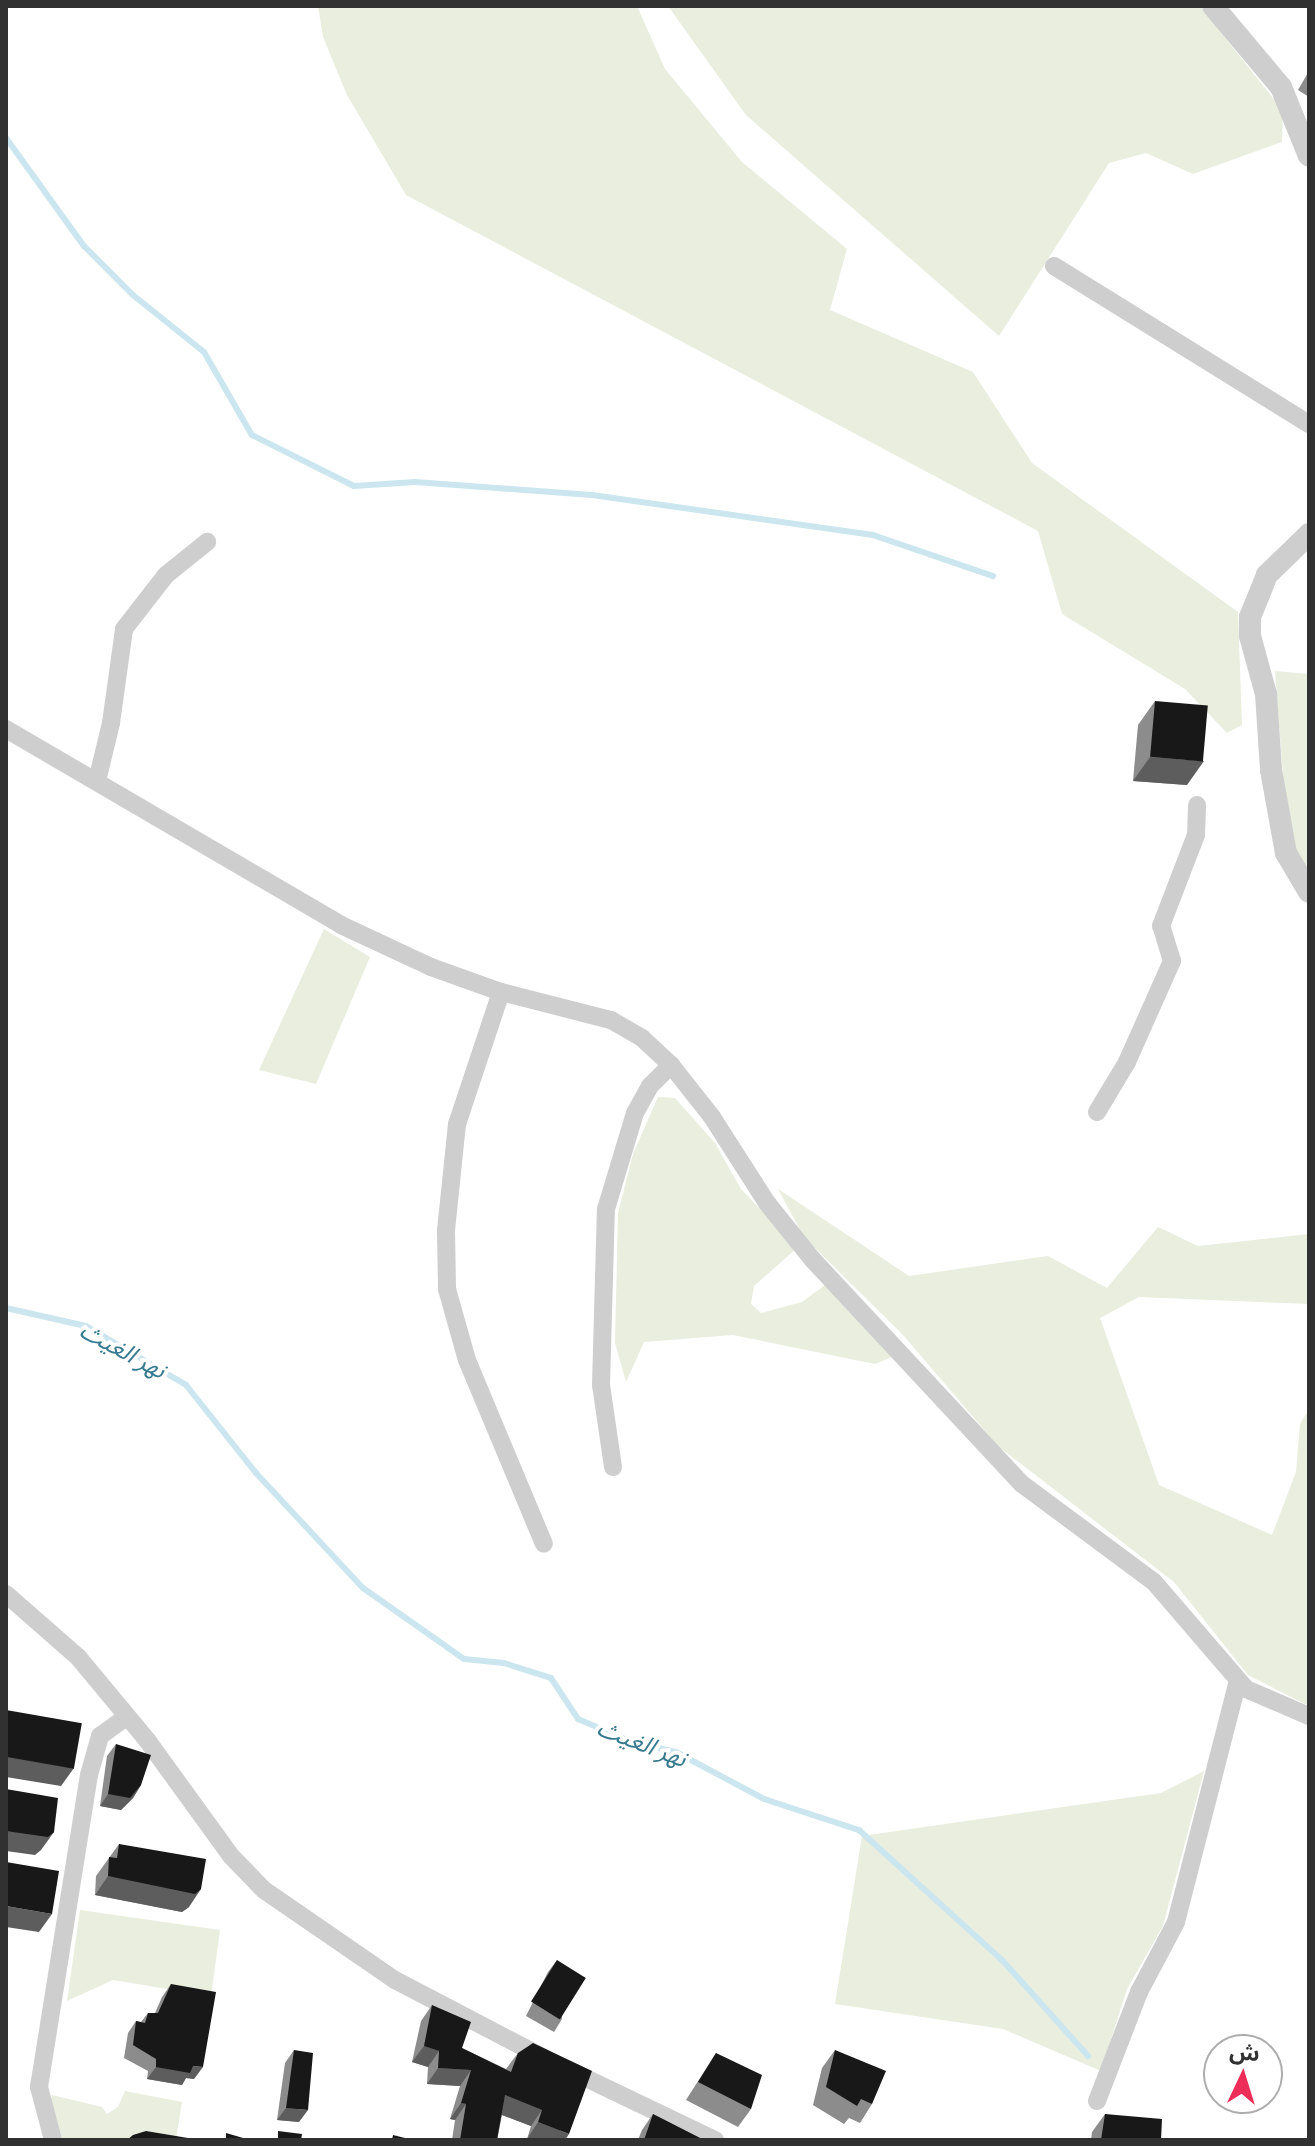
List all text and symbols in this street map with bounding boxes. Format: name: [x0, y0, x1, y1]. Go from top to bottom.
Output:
water label: نهر الغيث: [75, 1315, 171, 1385]
water label: نهر الغيث: [593, 1713, 691, 1773]
north arrow: [1203, 2034, 1283, 2114]
text: ش: [1228, 2036, 1261, 2068]

